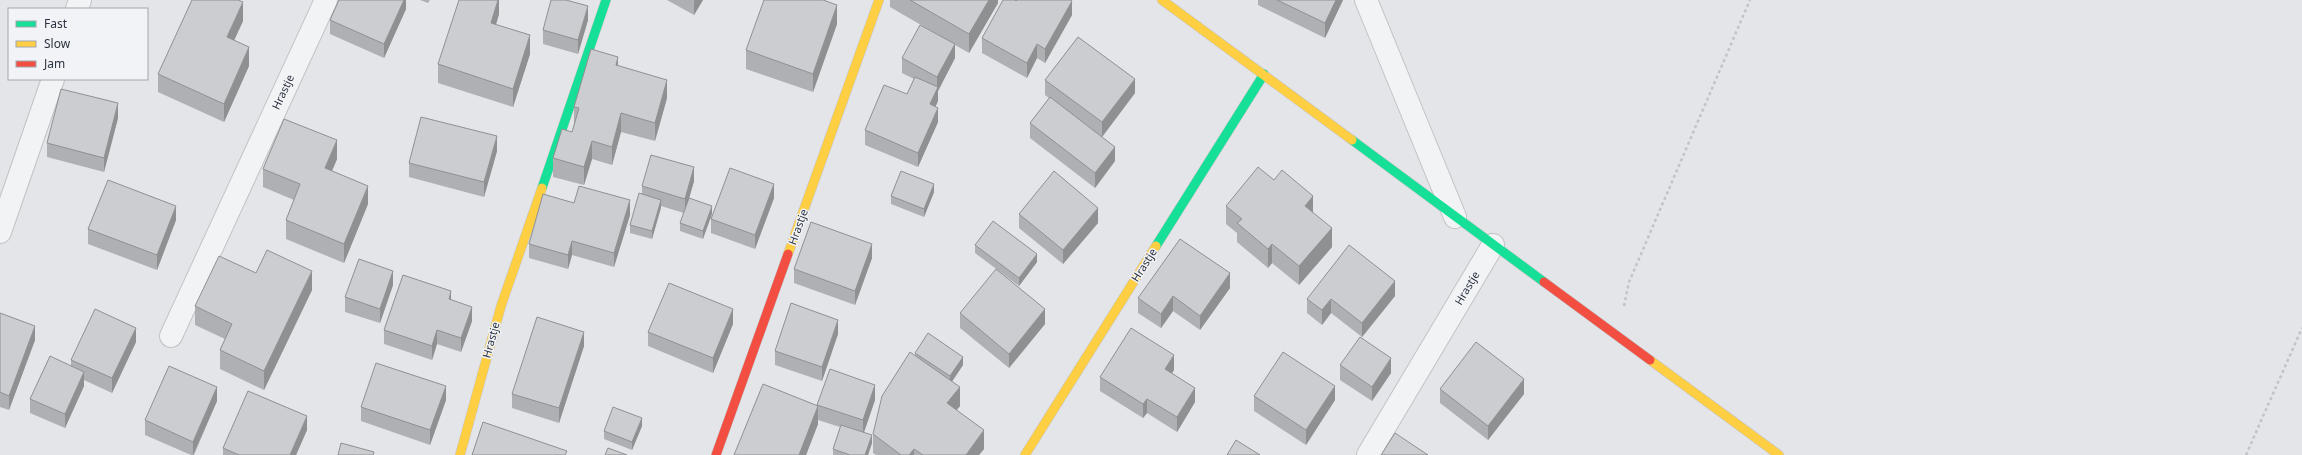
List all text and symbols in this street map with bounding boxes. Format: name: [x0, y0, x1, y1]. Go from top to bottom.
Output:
legend: [8, 8, 148, 80]
text: Fast: [44, 15, 68, 32]
text: Slow: [44, 35, 71, 52]
text: Jam: [43, 55, 65, 72]
street label: Hrastje: [268, 72, 297, 112]
street label: Hrastje: [784, 207, 811, 247]
street label: Hrastje: [1127, 245, 1160, 284]
street label: Hrastje: [1451, 268, 1483, 307]
street label: Hrastje: [478, 320, 503, 360]

